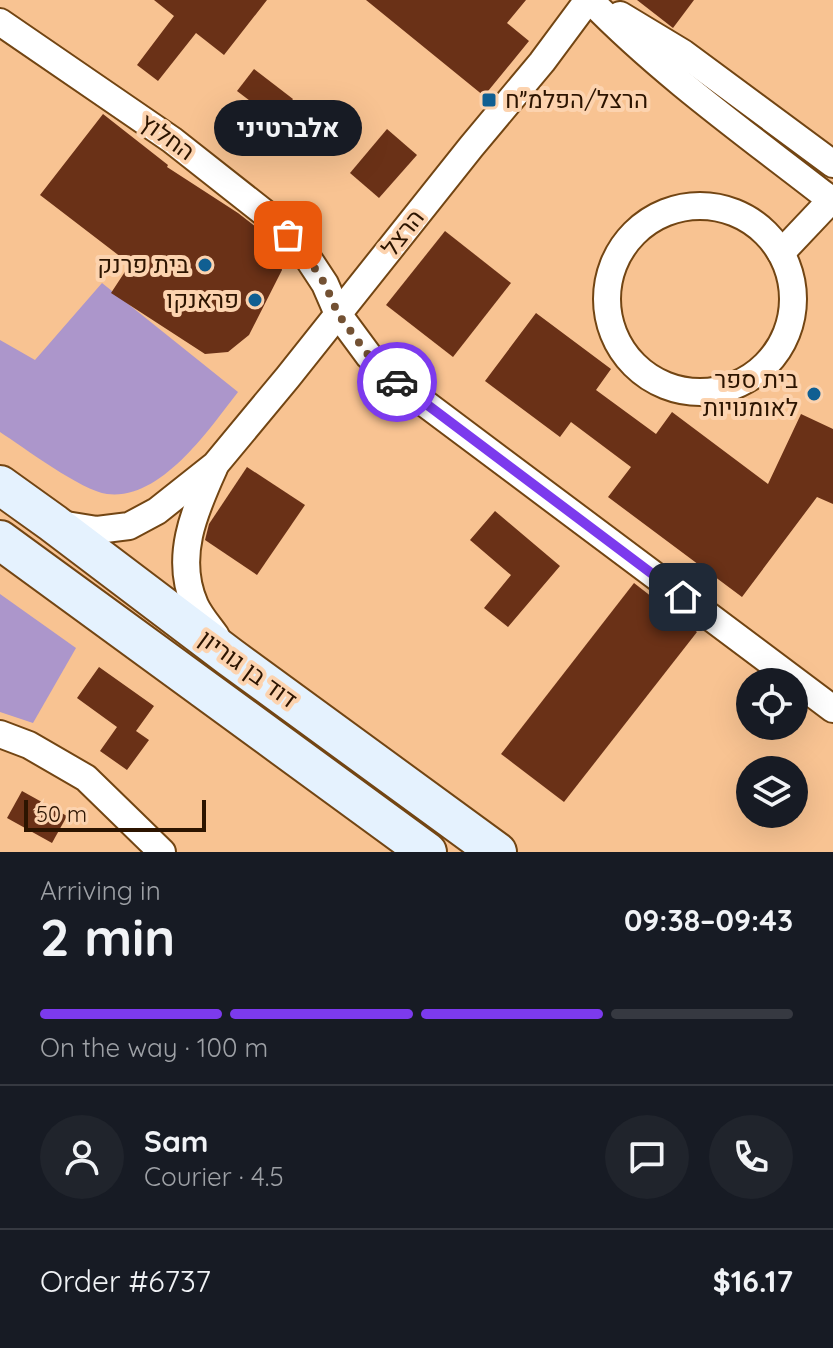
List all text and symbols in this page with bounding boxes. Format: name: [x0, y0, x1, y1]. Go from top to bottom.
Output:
place label: הרצל/הפלמ״ח: [505, 84, 648, 114]
marker: הרצל/הפלמ״ח: [480, 91, 498, 109]
callout: אלברטיני: [214, 99, 362, 155]
street label: החלוץ: [134, 106, 201, 166]
text: אלברטיני: [237, 111, 340, 144]
pin: [254, 201, 322, 269]
street label: הרצל: [375, 203, 430, 262]
icon: bag: [266, 213, 310, 257]
place label: בית פרנק: [97, 249, 189, 279]
marker: בית פרנק: [196, 256, 214, 274]
place label: פראנקו: [166, 284, 239, 314]
marker: פראנקו: [246, 291, 264, 309]
courier: [357, 342, 437, 422]
icon: car: [375, 360, 419, 404]
place label: בית ספר לאומנויות: [703, 364, 798, 422]
marker: בית ספר לאומנויות: [805, 385, 823, 403]
pin: [649, 563, 717, 631]
icon: home: [661, 575, 705, 619]
street label: דוד בן גוריון: [194, 623, 304, 714]
map controls: [736, 668, 808, 828]
button: locate: [736, 668, 808, 740]
button: layers: [736, 756, 808, 828]
scale bar: [24, 796, 206, 832]
text: 50 m: [36, 800, 87, 828]
text: Arriving in: [40, 874, 161, 907]
text: 09:38–09:43: [624, 901, 793, 939]
text: 2 min: [40, 904, 175, 969]
text: On the way · 100 m: [40, 1031, 268, 1064]
button: person: [40, 1115, 124, 1199]
button: chat: [605, 1115, 689, 1199]
button: phone: [709, 1115, 793, 1199]
text: Sam: [144, 1122, 208, 1160]
text: Courier · 4.5: [144, 1160, 284, 1193]
text: Order #6737: [40, 1262, 211, 1300]
text: $16.17: [713, 1262, 793, 1300]

